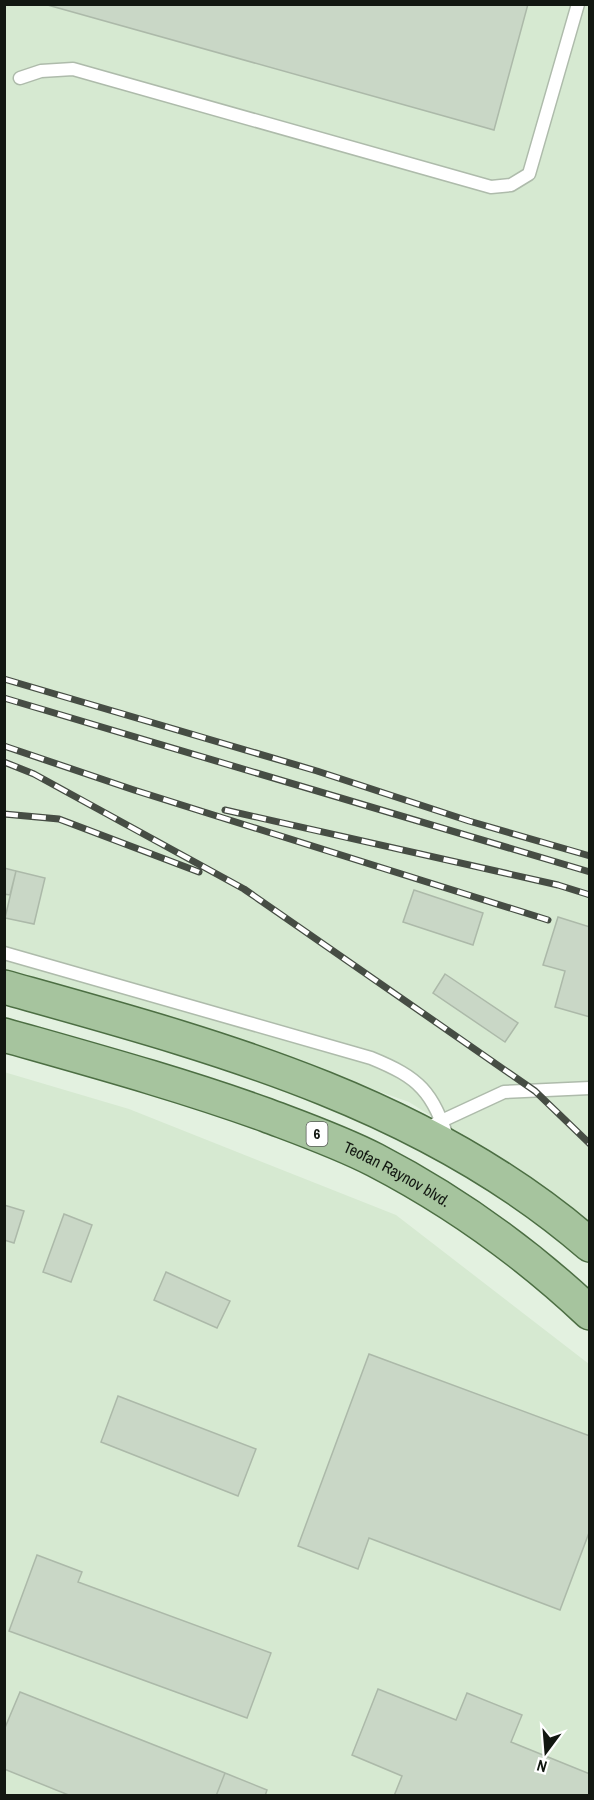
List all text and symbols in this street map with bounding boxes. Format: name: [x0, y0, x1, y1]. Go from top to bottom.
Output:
road number: 6: [306, 1122, 328, 1146]
street label: Teofan Raynov blvd.: [340, 1136, 455, 1212]
north arrow: [516, 1722, 576, 1782]
text: N: [534, 1755, 549, 1778]

